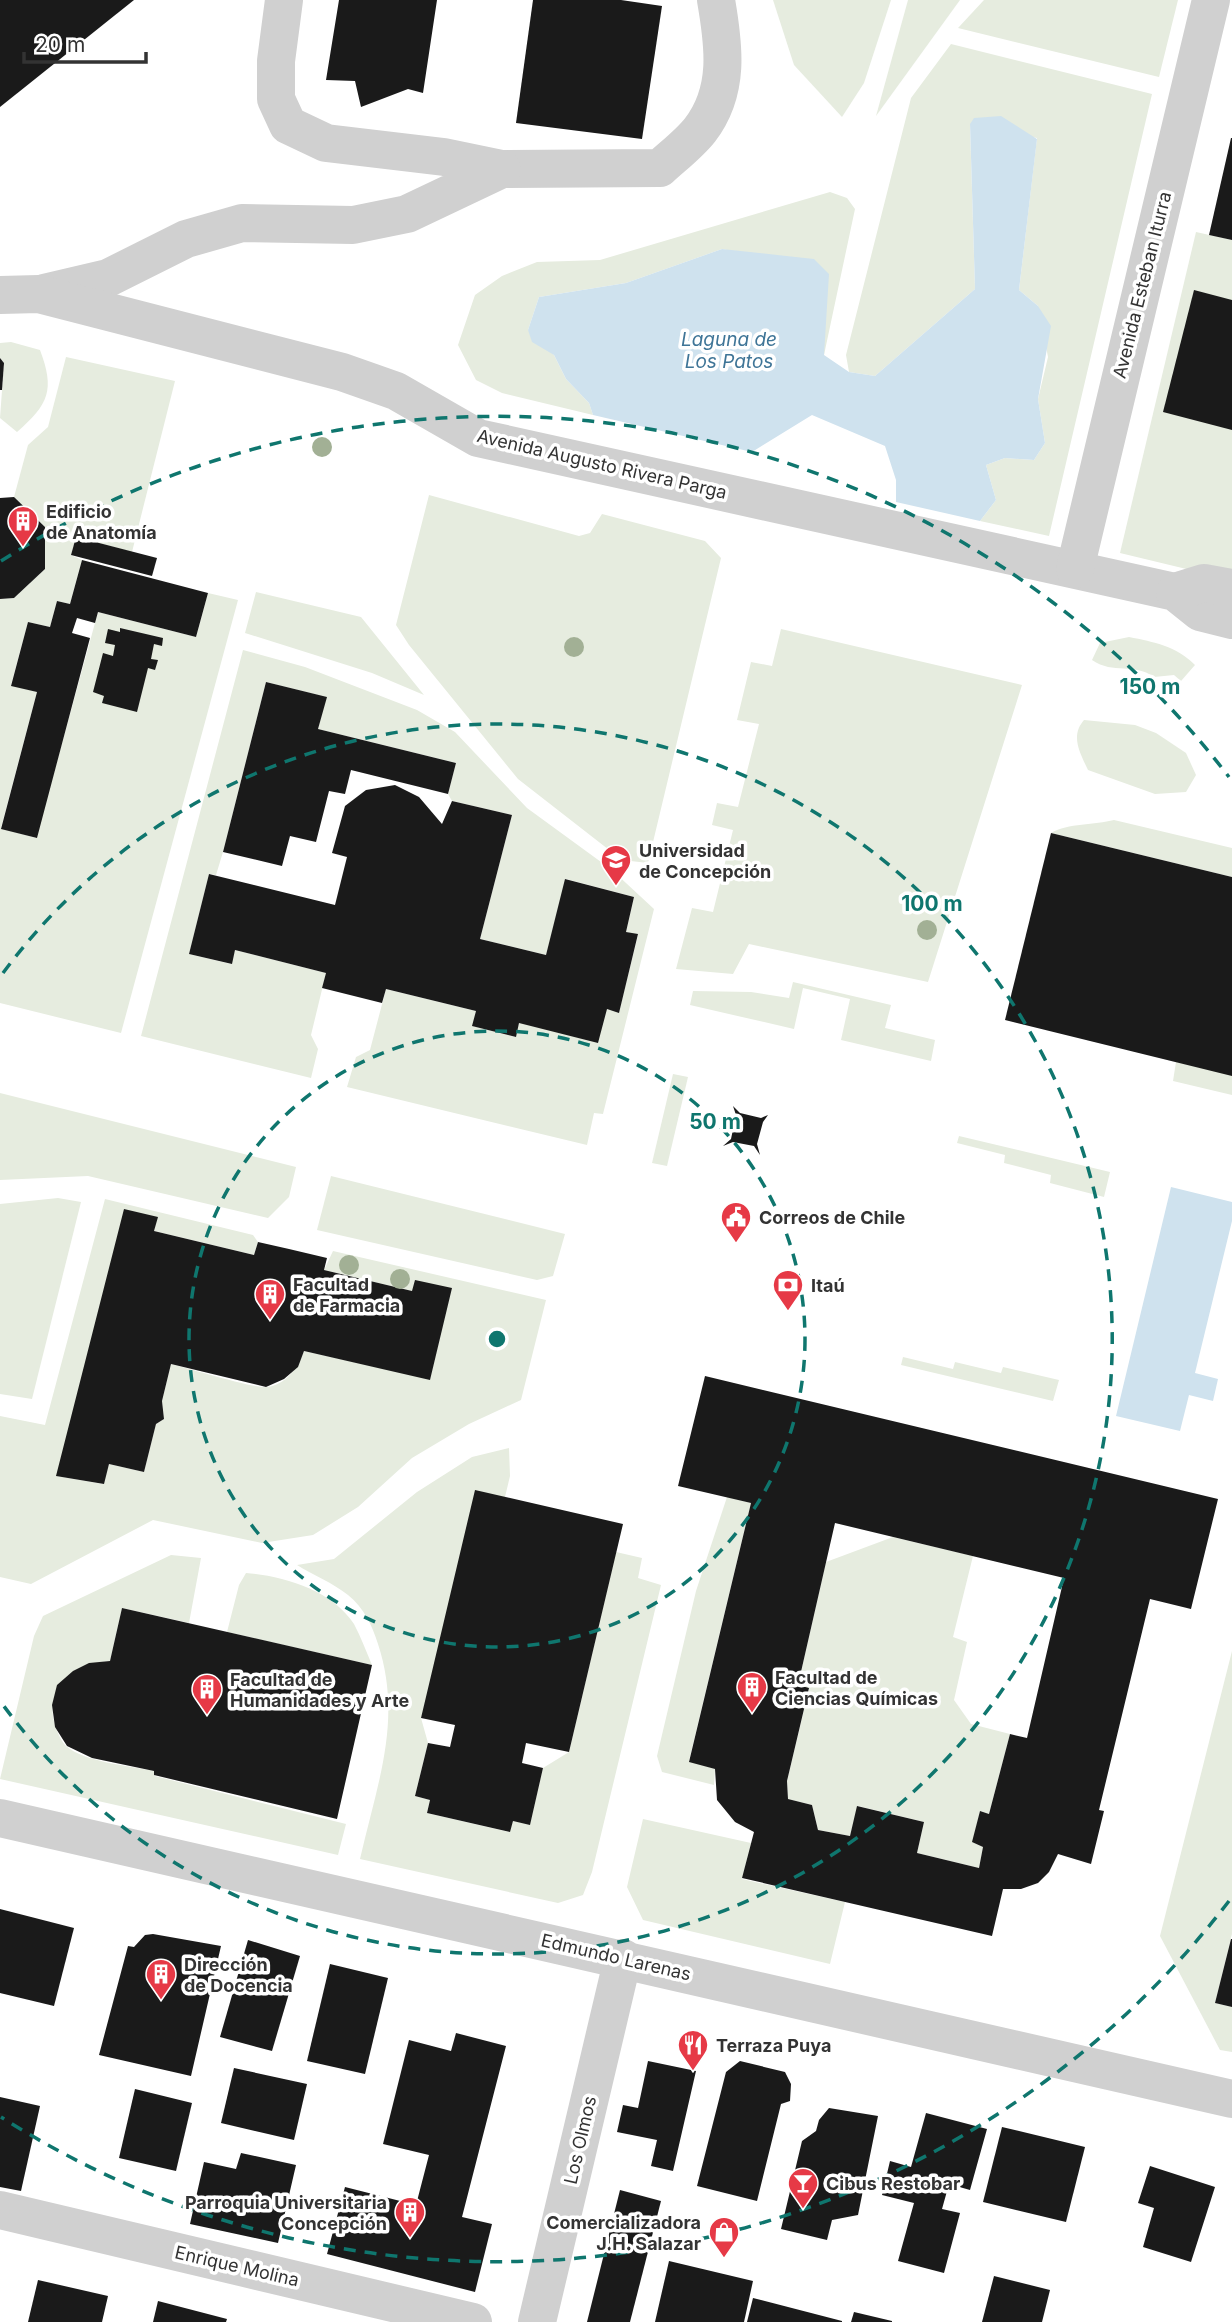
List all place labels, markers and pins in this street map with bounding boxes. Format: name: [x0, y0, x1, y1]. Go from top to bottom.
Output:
place label: Edificio de Anatomía: [46, 501, 157, 543]
building icon: Edificio de Anatomía: [6, 504, 40, 548]
place label: Universidad de Concepción: [639, 840, 771, 882]
school or university icon: Universidad de Concepción: [599, 843, 633, 887]
public building icon: Correos de Chile: [719, 1200, 753, 1244]
place label: Correos de Chile: [759, 1207, 905, 1228]
bank icon: Itaú: [771, 1268, 805, 1312]
place label: Facultad de Farmacia: [293, 1274, 400, 1316]
place label: Itaú: [811, 1275, 845, 1296]
building icon: Facultad de Farmacia: [253, 1277, 287, 1321]
centre of rings: [485, 1327, 509, 1351]
place label: Facultad de Ciencias Químicas: [775, 1667, 938, 1709]
place label: Facultad de Humanidades y Arte: [230, 1669, 409, 1711]
building icon: Facultad de Ciencias Químicas: [735, 1670, 769, 1714]
building icon: Facultad de Humanidades y Arte: [190, 1672, 224, 1716]
place label: Dirección de Docencia: [184, 1954, 293, 1996]
building icon: Dirección de Docencia: [144, 1957, 178, 2001]
restaurant icon: Terraza Puya: [676, 2028, 710, 2072]
place label: Terraza Puya: [716, 2035, 831, 2056]
bar icon: Cibus Restobar: [786, 2166, 820, 2210]
place label: Cibus Restobar: [826, 2173, 960, 2194]
place label: Parroquia Universitaria Concepción: [185, 2192, 387, 2234]
building icon: Parroquia Universitaria Concepción: [393, 2195, 427, 2239]
place label: Comercializadora J.H. Salazar: [546, 2212, 701, 2254]
shop icon: Comercializadora J.H. Salazar: [707, 2215, 741, 2259]

